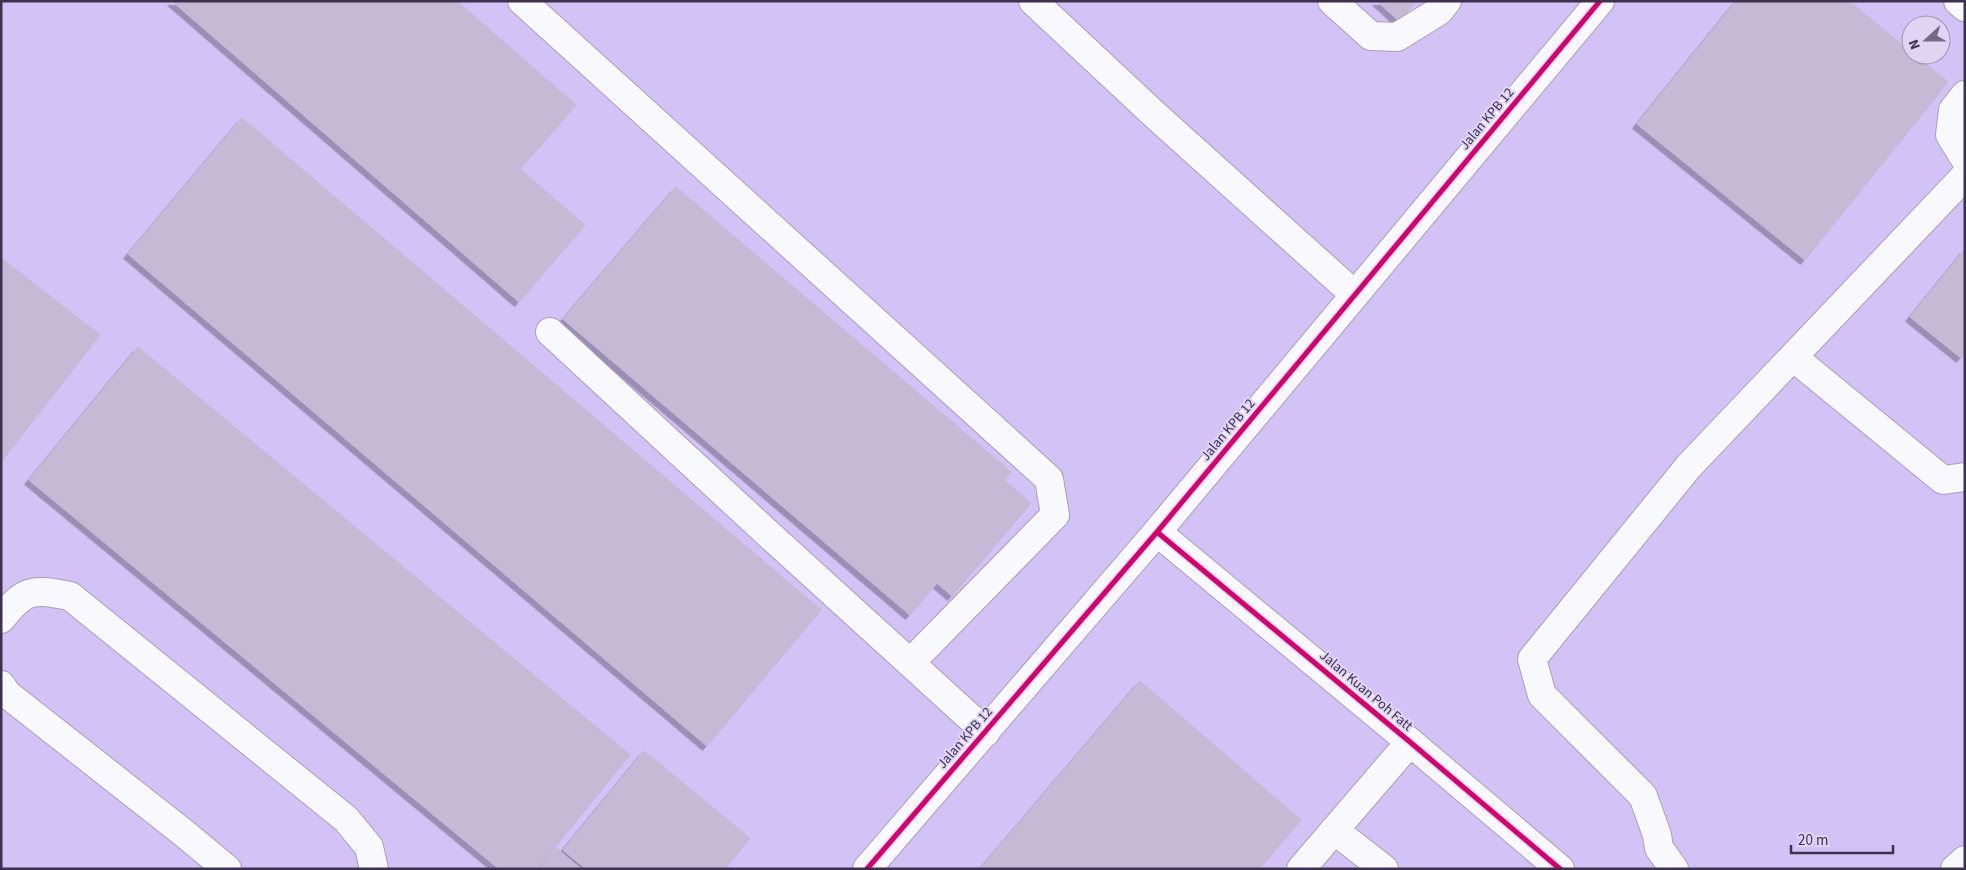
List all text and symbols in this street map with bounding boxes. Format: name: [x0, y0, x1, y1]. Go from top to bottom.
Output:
north arrow: [1901, 15, 1951, 65]
text: N: [1904, 36, 1926, 52]
street label: Jalan KPB 12: [1455, 83, 1519, 154]
street label: Jalan KPB 12: [1196, 394, 1260, 465]
street label: Jalan Kuan Poh Fatt: [1315, 646, 1417, 736]
street label: Jalan KPB 12: [933, 703, 997, 773]
scale bar: [1791, 822, 1894, 854]
text: 20 m: [1798, 830, 1828, 851]

